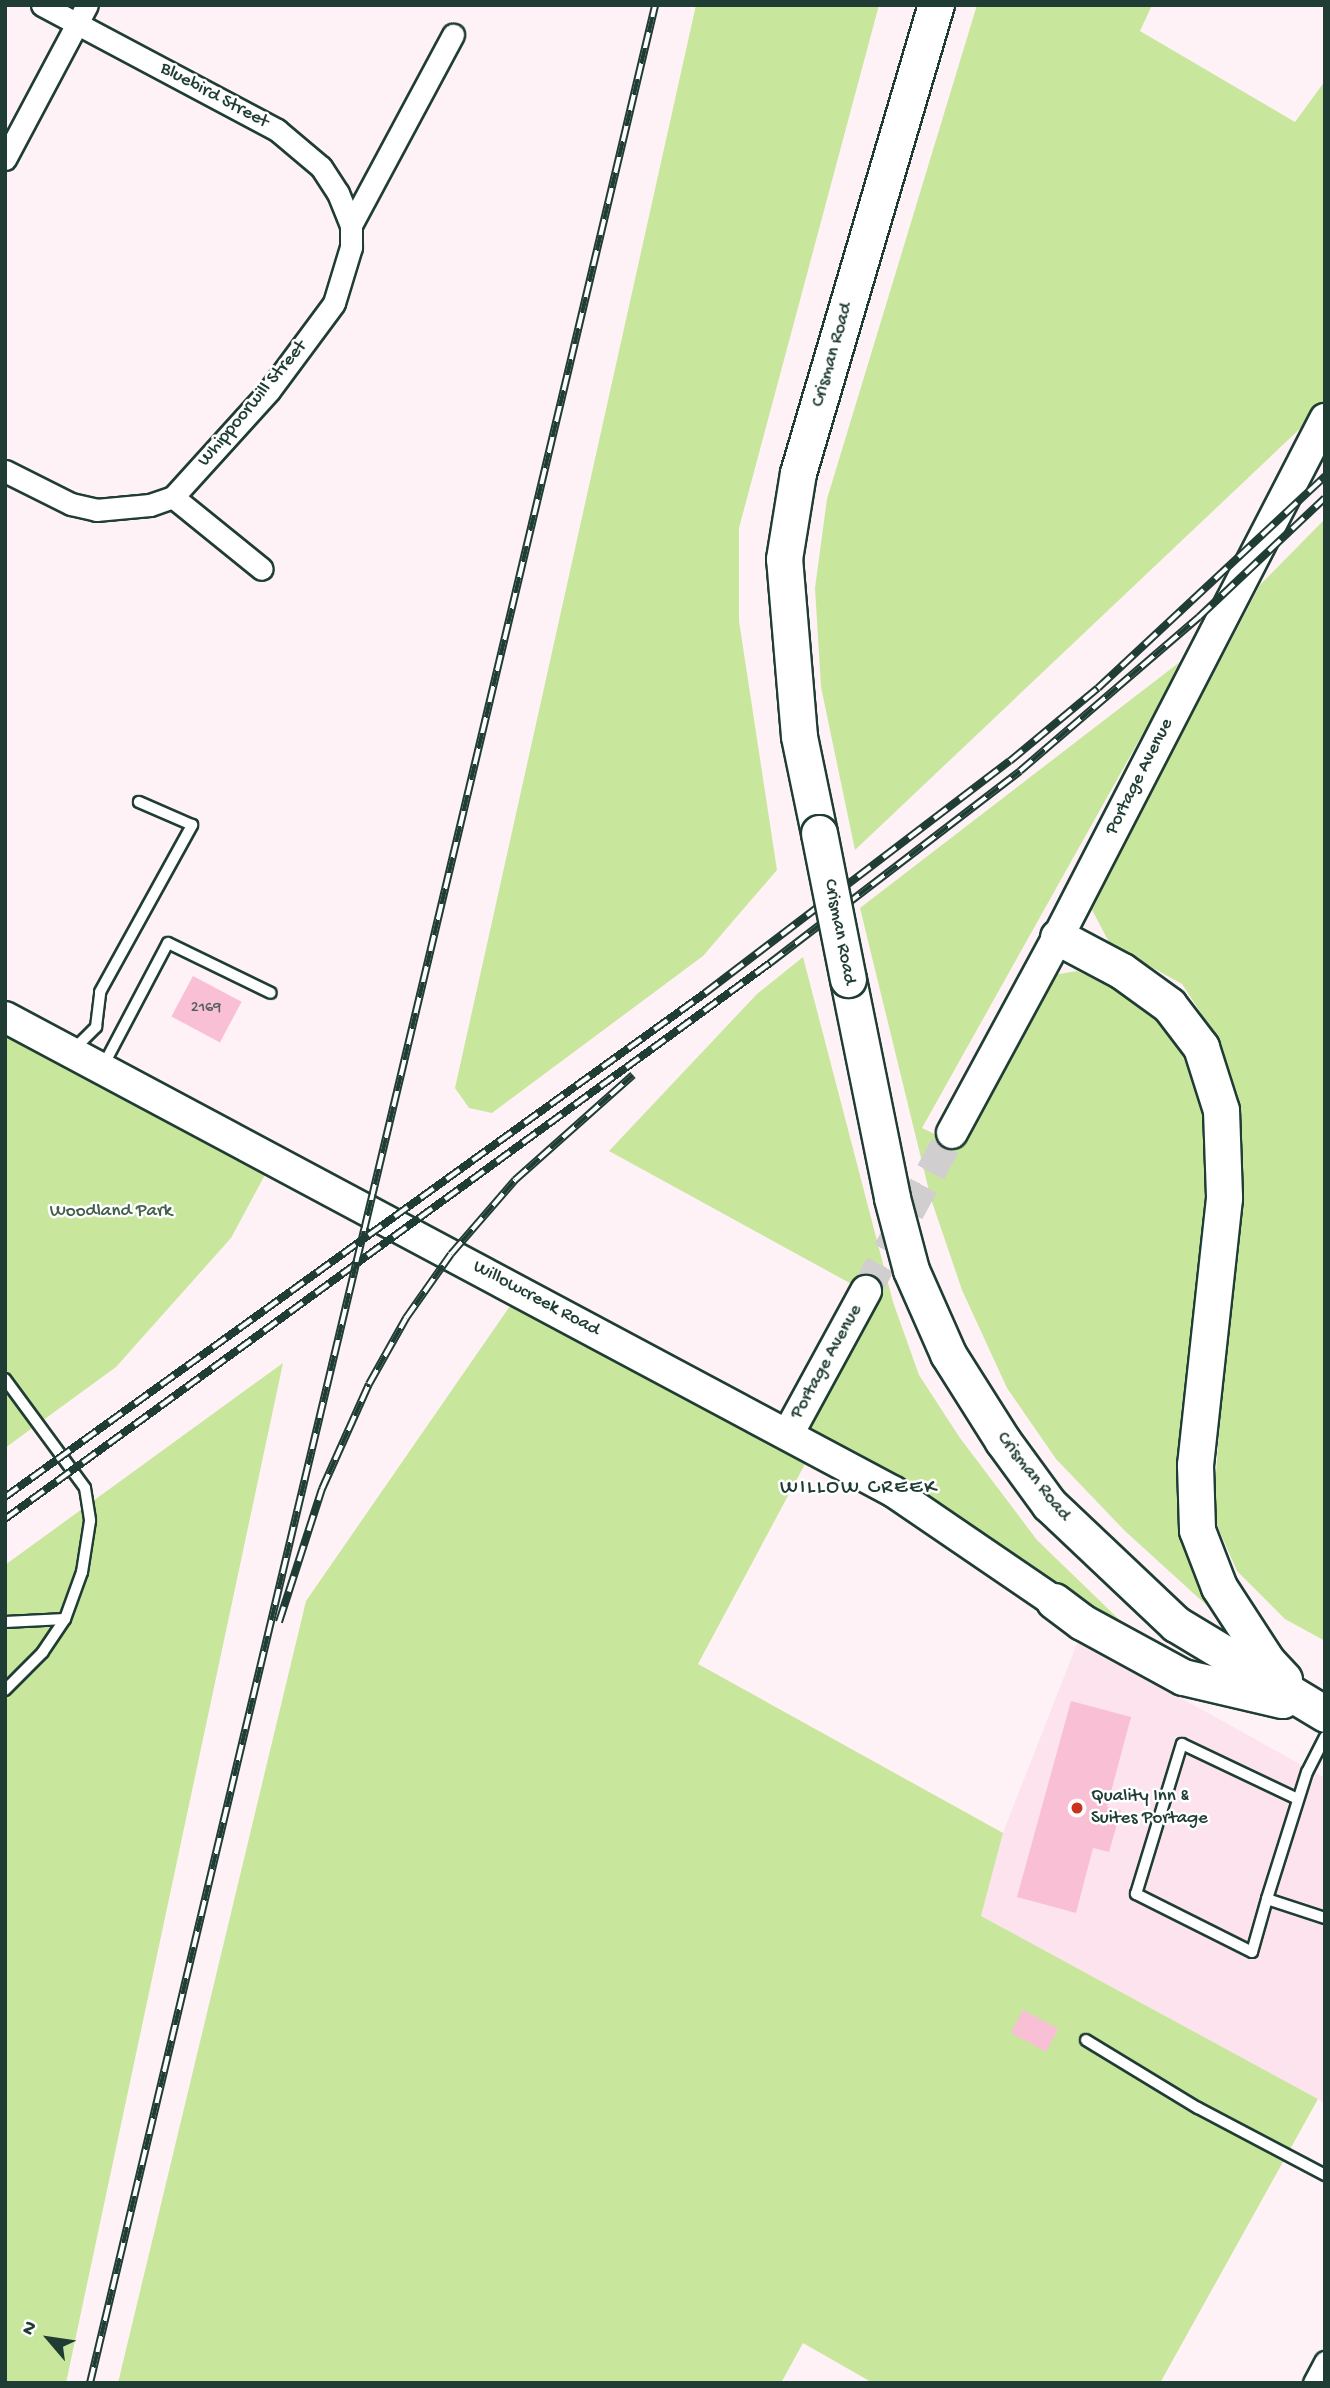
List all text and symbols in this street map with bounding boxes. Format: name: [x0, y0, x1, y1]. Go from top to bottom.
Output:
street label: Bluebird Street: [156, 58, 272, 134]
street label: Crisman Road: [807, 300, 859, 410]
street label: Whippoorwill Street: [193, 336, 313, 472]
street label: Portage Avenue: [1101, 715, 1179, 839]
street label: Crisman Road: [818, 877, 860, 987]
house number: 2169: [191, 999, 221, 1019]
park label: Woodland Park: [50, 1201, 172, 1223]
street label: Willowcreek Road: [469, 1256, 603, 1342]
street label: Portage Avenue: [786, 1301, 868, 1423]
street label: Crisman Road: [991, 1428, 1075, 1526]
district label: WILLOW CREEK: [782, 1476, 936, 1502]
place label: Quality Inn & Suites Portage: [1091, 1786, 1208, 1830]
marker: Quality Inn & Suites Portage: [1069, 1800, 1085, 1816]
north arrow: [14, 2304, 84, 2374]
text: N: [17, 2318, 43, 2340]

